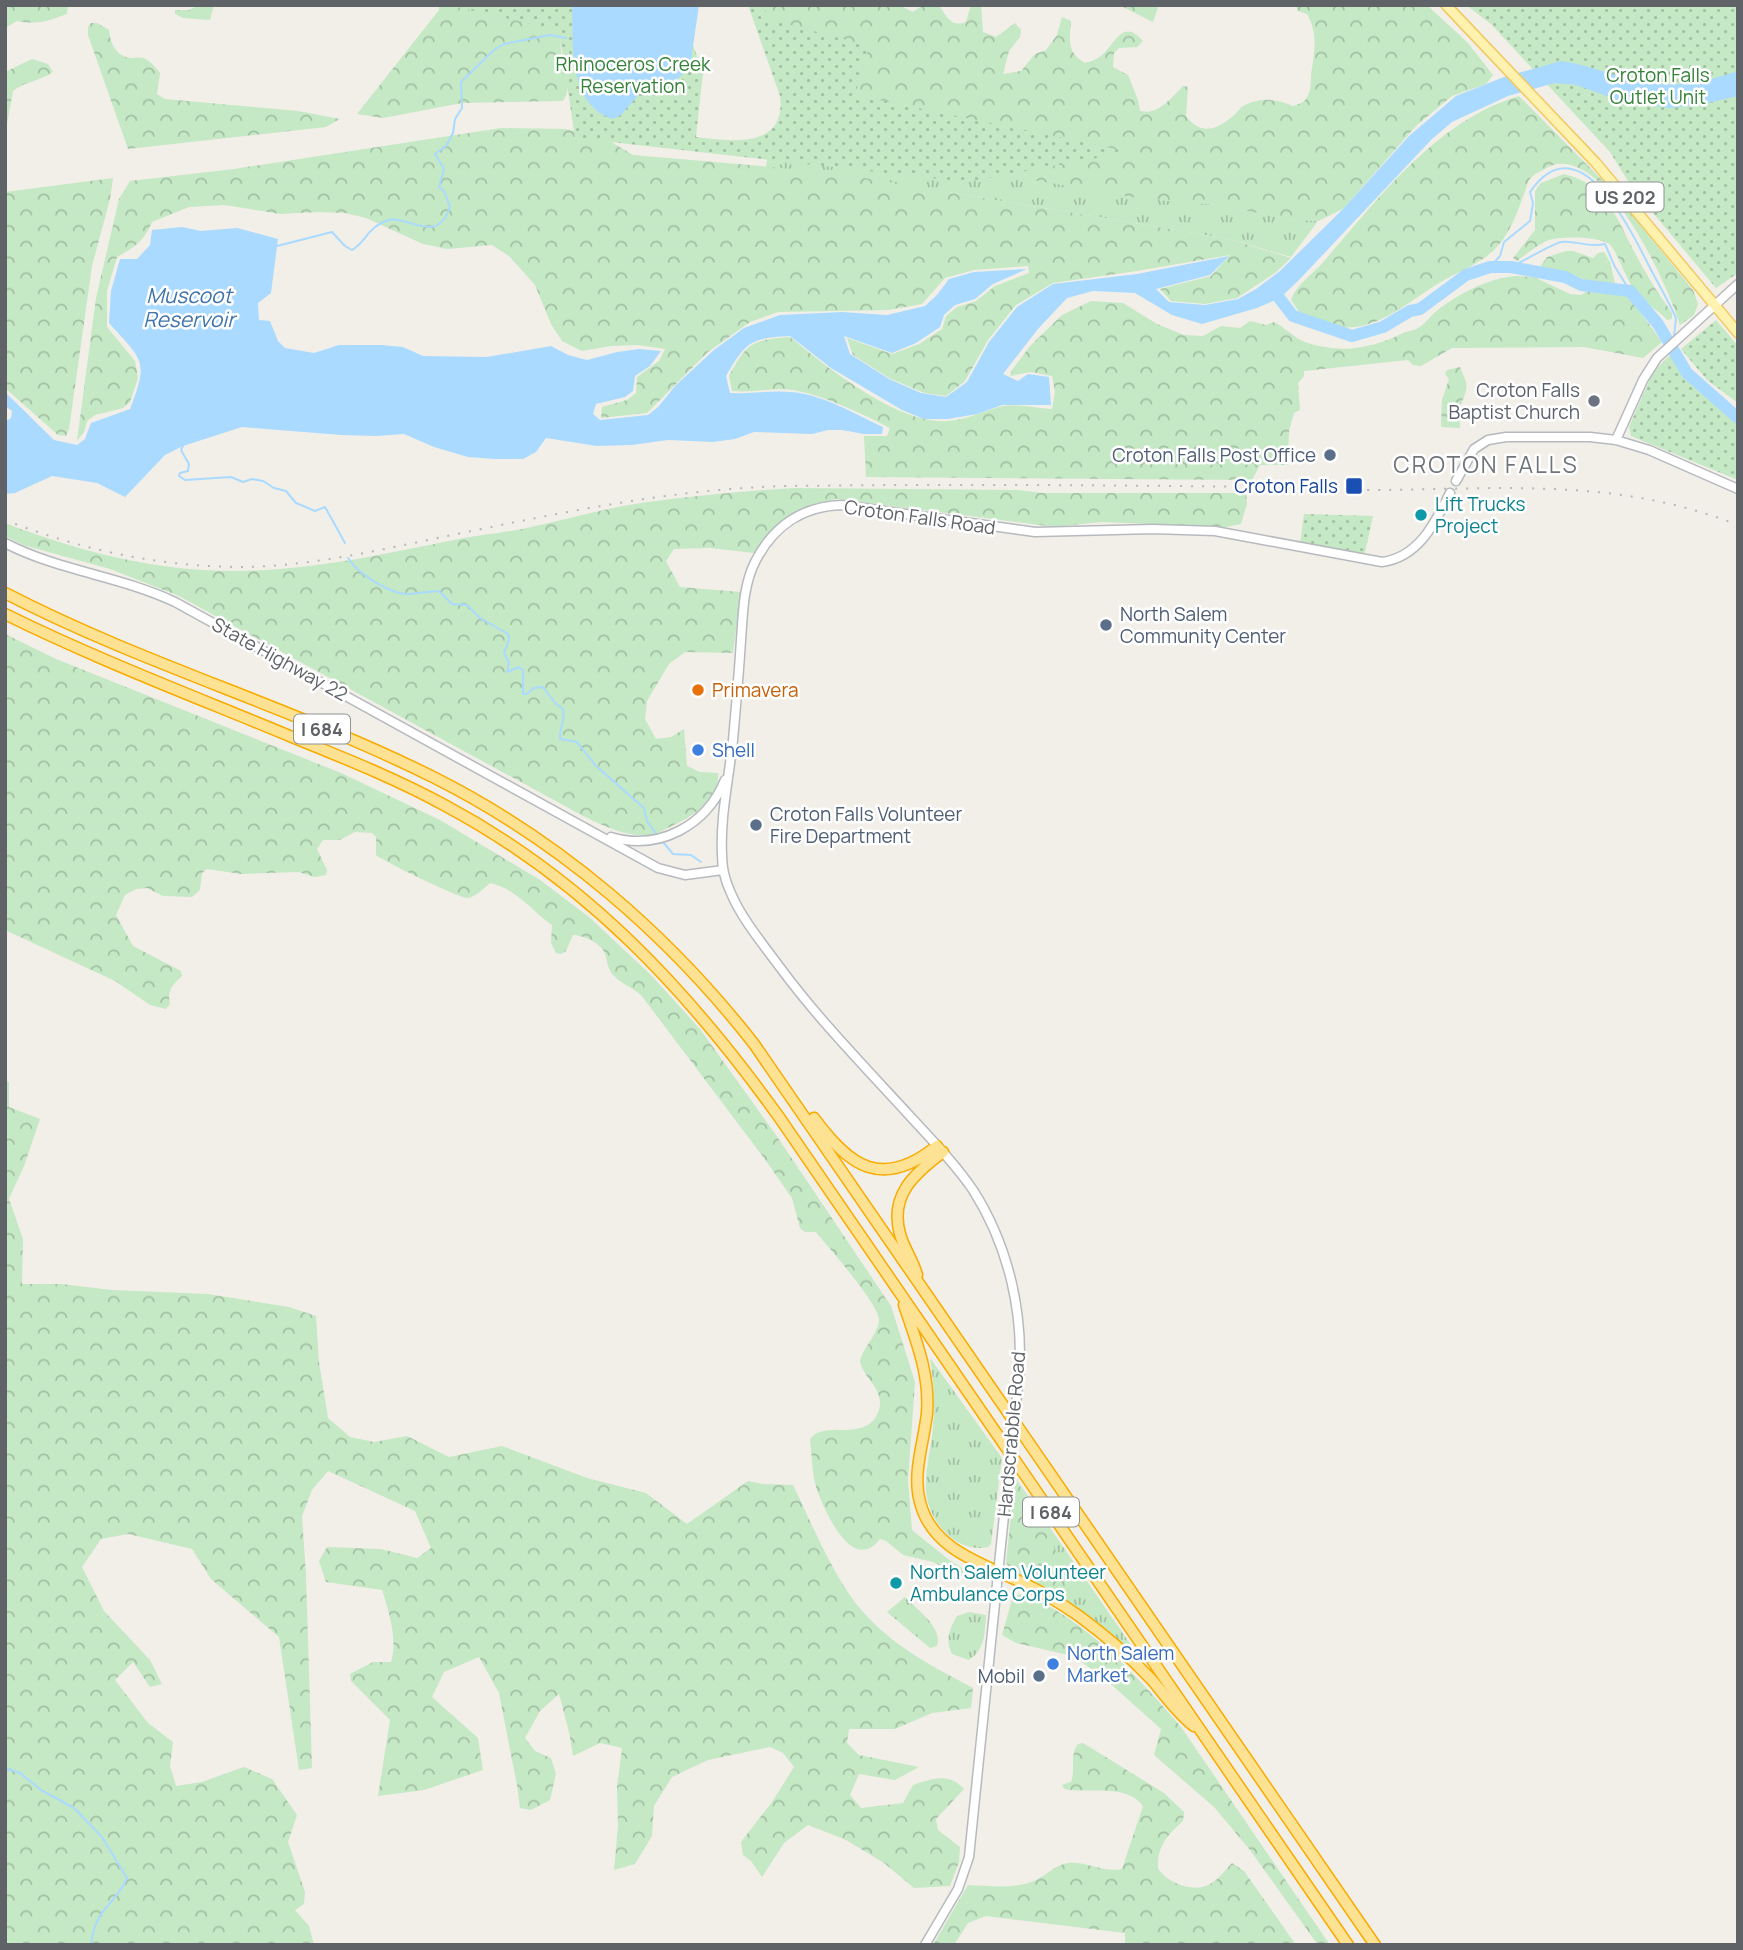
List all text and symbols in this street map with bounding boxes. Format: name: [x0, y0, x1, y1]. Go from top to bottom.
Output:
park label: Rhinoceros Creek Reservation: [556, 51, 711, 99]
park label: Croton Falls Outlet Unit: [1606, 62, 1710, 110]
road number: US 202: [1586, 182, 1664, 212]
water label: Muscoot Reservoir: [143, 281, 237, 333]
place label: Croton Falls Baptist Church: [1448, 377, 1580, 425]
marker: Croton Falls Baptist Church: [1586, 393, 1602, 409]
place label: Croton Falls Post Office: [1112, 442, 1316, 468]
marker: Croton Falls Post Office: [1322, 447, 1338, 463]
district label: CROTON FALLS: [1393, 448, 1579, 480]
place label: Croton Falls: [1234, 473, 1338, 499]
marker: Croton Falls: [1344, 476, 1364, 496]
place label: Lift Trucks Project: [1435, 491, 1526, 539]
street label: Croton Falls Road: [843, 494, 997, 540]
marker: Lift Trucks Project: [1413, 507, 1429, 523]
place label: North Salem Community Center: [1120, 601, 1286, 649]
street label: State Highway 22: [207, 611, 353, 707]
marker: North Salem Community Center: [1098, 617, 1114, 633]
place label: Primavera: [712, 677, 798, 703]
marker: Primavera: [690, 682, 706, 698]
road number: I 684: [294, 714, 350, 744]
place label: Shell: [712, 737, 755, 763]
marker: Shell: [690, 742, 706, 758]
place label: Croton Falls Volunteer Fire Department: [770, 801, 962, 849]
marker: Croton Falls Volunteer Fire Department: [748, 817, 764, 833]
street label: Hardscrabble Road: [991, 1350, 1031, 1518]
road number: I 684: [1023, 1498, 1079, 1526]
place label: North Salem Volunteer Ambulance Corps: [910, 1559, 1106, 1607]
marker: North Salem Volunteer Ambulance Corps: [888, 1575, 904, 1591]
place label: North Salem Market: [1067, 1640, 1174, 1688]
marker: North Salem Market: [1045, 1656, 1061, 1672]
place label: Mobil: [978, 1663, 1025, 1689]
marker: Mobil: [1031, 1668, 1047, 1684]

